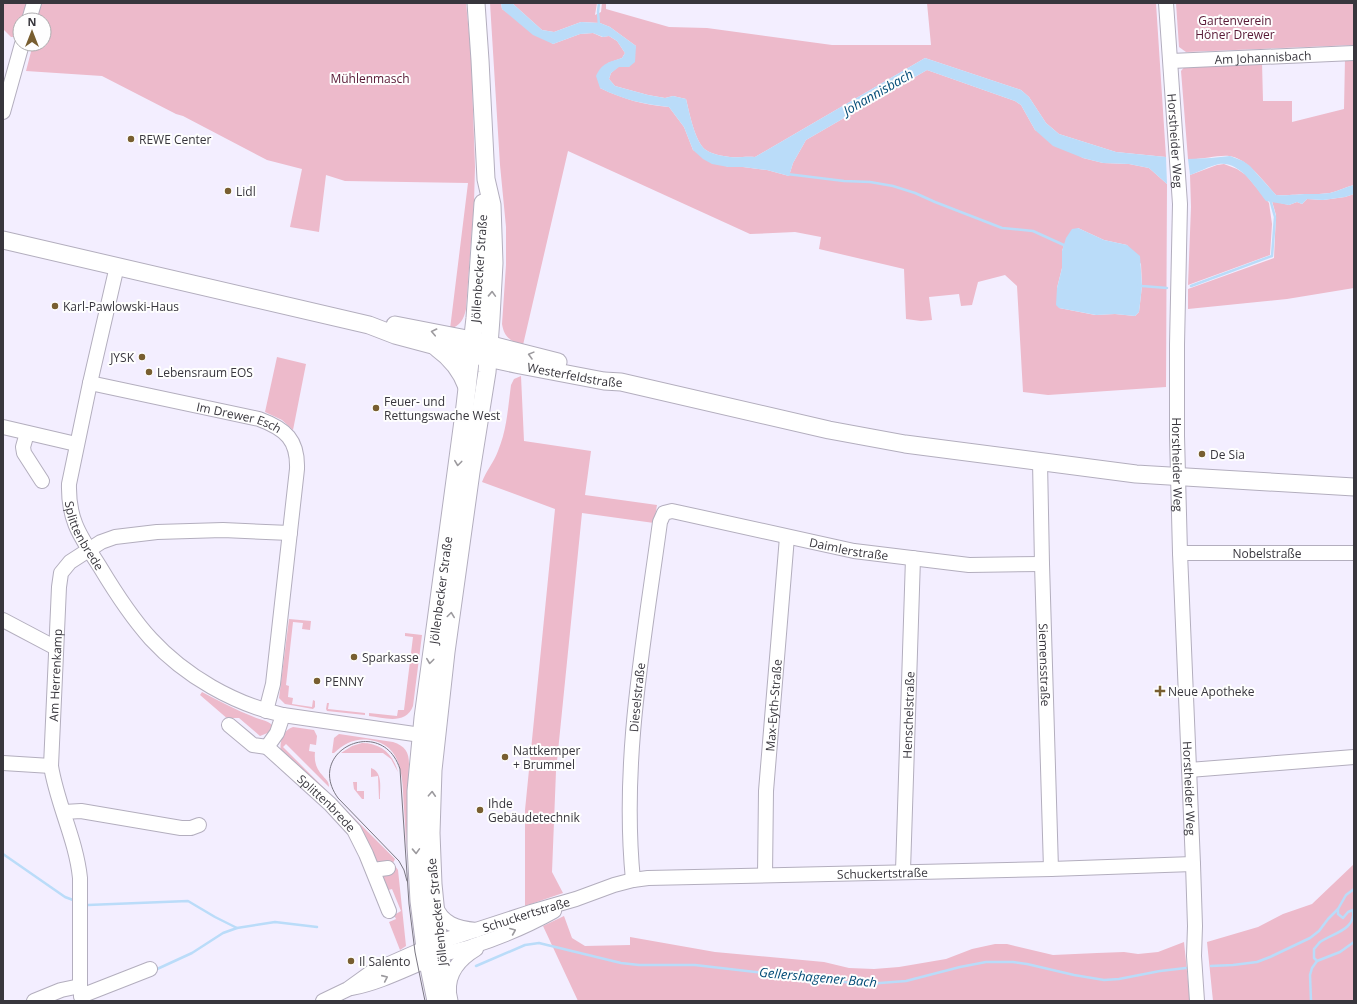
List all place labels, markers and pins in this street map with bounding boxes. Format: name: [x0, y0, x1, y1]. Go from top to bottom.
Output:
place label: REWE Center: [139, 131, 212, 148]
marker: REWE Center: [126, 134, 136, 144]
place label: Lidl: [236, 183, 256, 200]
marker: Lidl: [223, 186, 233, 196]
place label: Karl-Pawlowski-Haus: [63, 298, 179, 315]
marker: Karl-Pawlowski-Haus: [50, 301, 60, 311]
place label: JYSK: [109, 349, 135, 366]
marker: JYSK: [137, 352, 147, 362]
place label: Lebensraum EOS: [157, 364, 253, 381]
marker: Lebensraum EOS: [144, 367, 154, 377]
place label: Feuer- und Rettungswache West: [384, 393, 500, 424]
marker: Feuer- und Rettungswache West: [371, 403, 381, 413]
place label: De Sia: [1210, 446, 1245, 463]
marker: De Sia: [1197, 449, 1207, 459]
place label: Sparkasse: [362, 649, 419, 666]
marker: Sparkasse: [349, 652, 359, 662]
place label: PENNY: [325, 673, 364, 690]
marker: PENNY: [312, 676, 322, 686]
place label: Neue Apotheke: [1168, 683, 1255, 700]
marker: Neue Apotheke: [1155, 686, 1165, 696]
place label: Nattkemper + Brummel: [513, 742, 580, 773]
marker: Nattkemper + Brummel: [500, 752, 510, 762]
place label: Ihde Gebäudetechnik: [488, 795, 580, 826]
marker: Ihde Gebäudetechnik: [475, 805, 485, 815]
place label: Il Salento: [359, 953, 410, 970]
marker: Il Salento: [346, 956, 356, 966]

